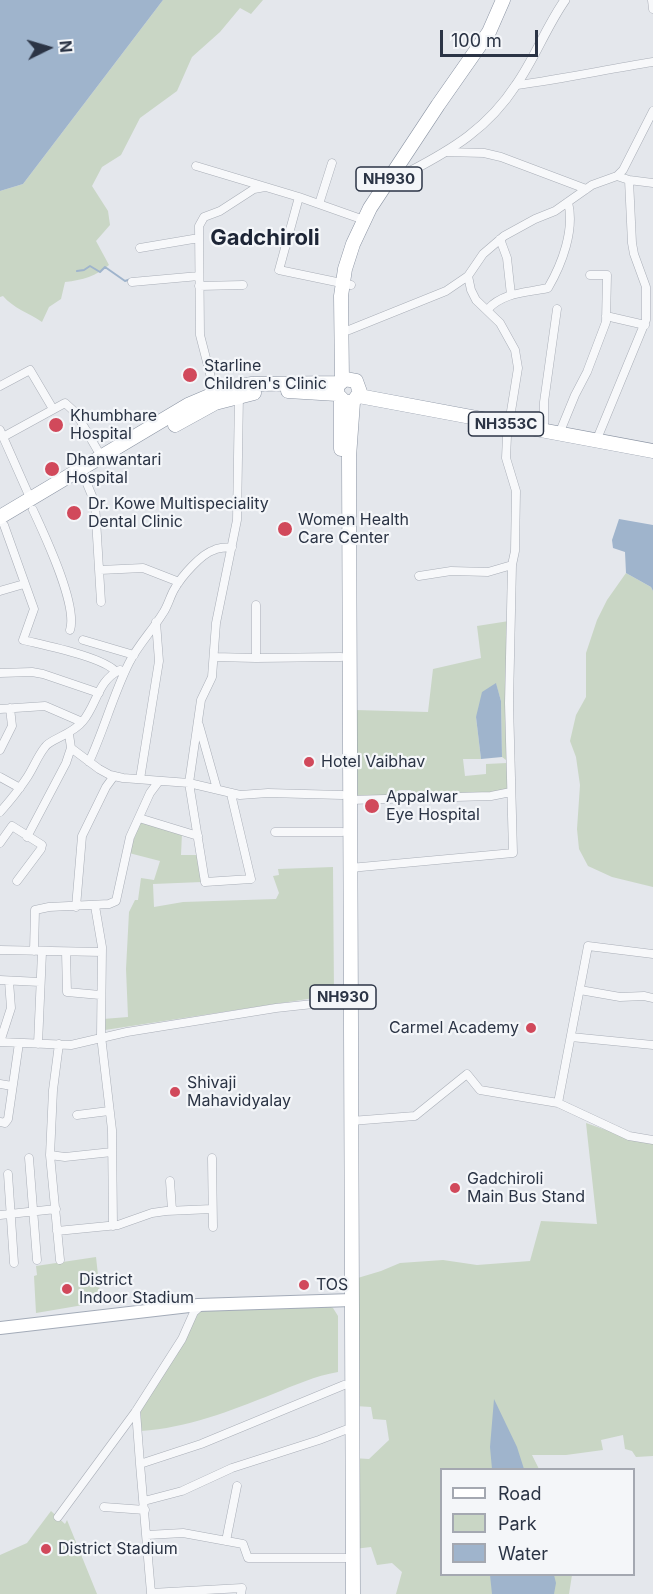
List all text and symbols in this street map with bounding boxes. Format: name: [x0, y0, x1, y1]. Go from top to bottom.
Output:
north arrow: [18, 18, 78, 78]
scale bar: [443, 18, 540, 56]
text: 100 m: [451, 30, 502, 51]
text: N: [55, 39, 76, 53]
road number: NH930: [356, 167, 422, 191]
district label: Gadchiroli: [210, 225, 320, 251]
place label: Starline Children's Clinic: [204, 356, 327, 394]
marker: Starline Children's Clinic: [181, 366, 199, 384]
place label: Khumbhare Hospital: [70, 406, 157, 444]
road number: NH353C: [468, 412, 544, 436]
marker: Khumbhare Hospital: [47, 416, 65, 434]
place label: Dhanwantari Hospital: [66, 450, 161, 488]
marker: Dhanwantari Hospital: [43, 460, 61, 478]
place label: Dr. Kowe Multispeciality Dental Clinic: [88, 494, 269, 532]
marker: Dr. Kowe Multispeciality Dental Clinic: [65, 504, 83, 522]
place label: Women Health Care Center: [298, 510, 409, 548]
marker: Women Health Care Center: [276, 520, 294, 538]
place label: Hotel Vaibhav: [321, 752, 425, 772]
marker: Hotel Vaibhav: [302, 755, 316, 769]
place label: Appalwar Eye Hospital: [386, 787, 480, 825]
marker: Appalwar Eye Hospital: [363, 797, 381, 815]
road number: NH930: [310, 985, 376, 1009]
place label: Carmel Academy: [389, 1018, 519, 1038]
marker: Carmel Academy: [524, 1021, 538, 1035]
place label: Shivaji Mahavidyalay: [187, 1073, 291, 1111]
marker: Shivaji Mahavidyalay: [168, 1085, 182, 1099]
place label: Gadchiroli Main Bus Stand: [467, 1169, 585, 1207]
marker: Gadchiroli Main Bus Stand: [448, 1181, 462, 1195]
place label: District Indoor Stadium: [79, 1270, 194, 1308]
place label: TOS: [316, 1275, 348, 1295]
marker: TOS: [297, 1278, 311, 1292]
marker: District Indoor Stadium: [60, 1282, 74, 1296]
legend: [440, 1468, 635, 1576]
text: Road: [498, 1483, 541, 1504]
text: Park: [498, 1513, 537, 1534]
place label: District Stadium: [58, 1539, 178, 1559]
marker: District Stadium: [39, 1542, 53, 1556]
text: Water: [498, 1543, 548, 1564]

